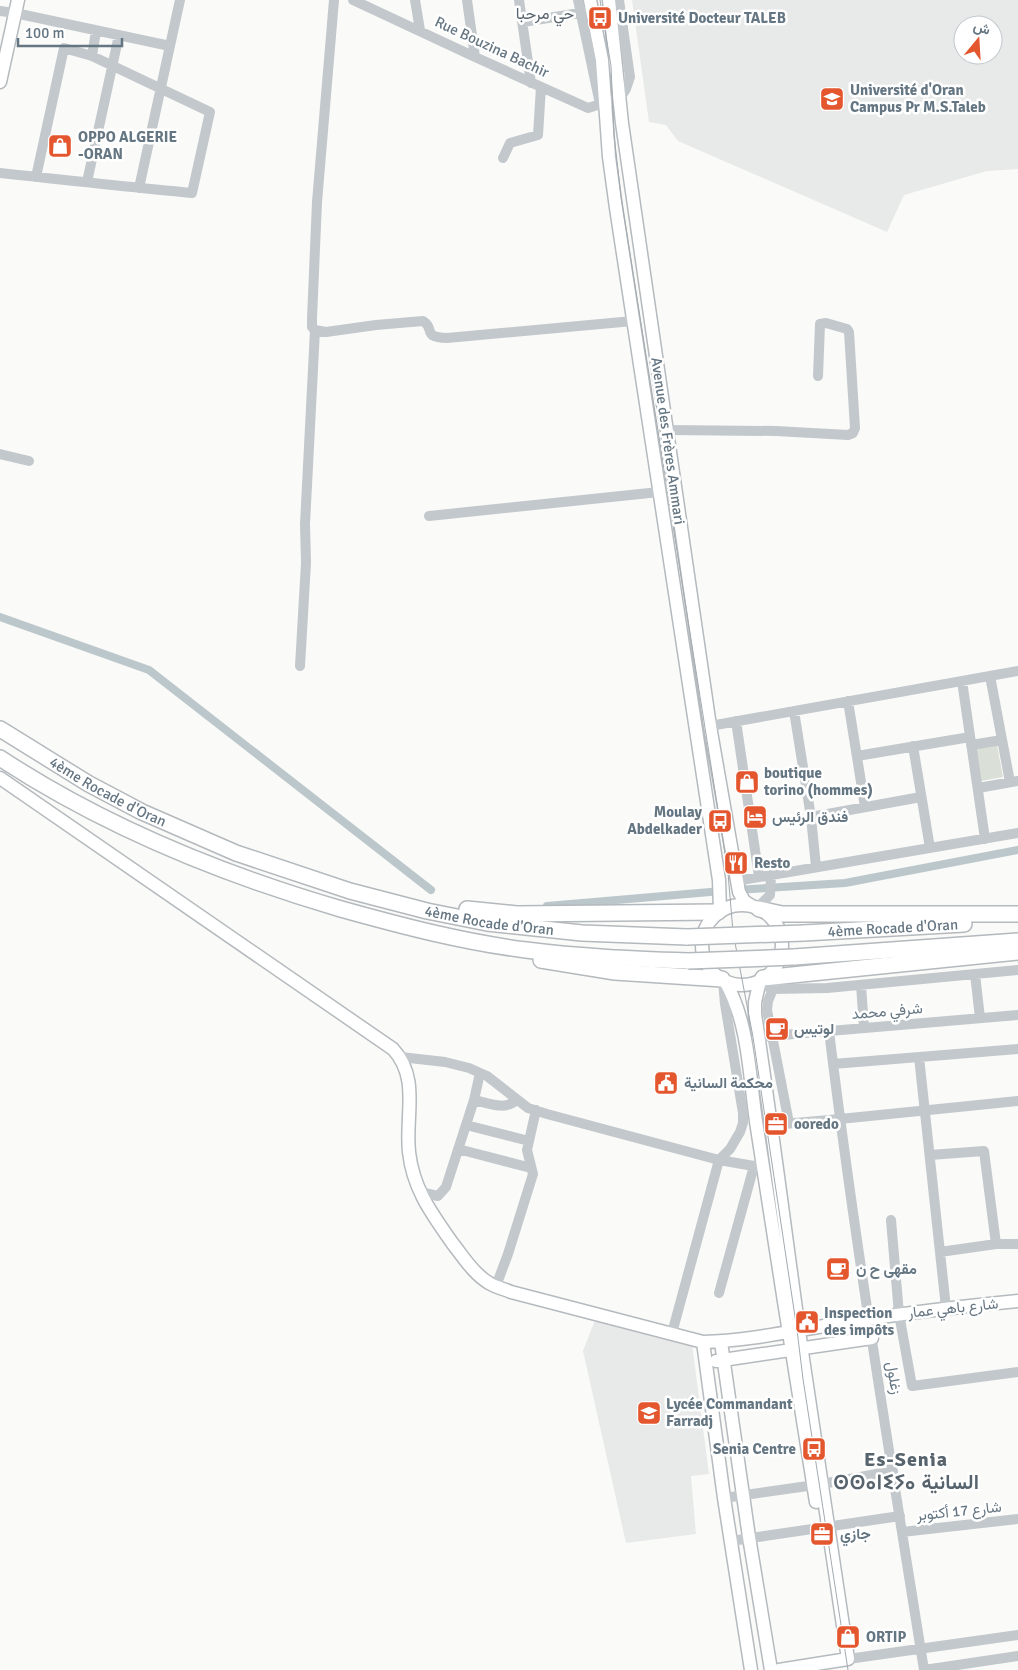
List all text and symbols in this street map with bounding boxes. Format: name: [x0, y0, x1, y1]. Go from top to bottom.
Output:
district label: حي مرحبا: [516, 4, 575, 27]
bus stop icon: Université Docteur TALEB: [587, 5, 613, 31]
place label: Université Docteur TALEB: [618, 9, 786, 27]
street label: Rue Bouzina Bachir: [432, 13, 552, 82]
scale bar: [18, 15, 121, 47]
north arrow: [953, 15, 1003, 65]
text: ش: [971, 17, 993, 39]
text: 100 m: [25, 24, 65, 42]
place label: Université d'Oran Campus Pr M.S.Taleb: [850, 81, 986, 116]
school or university icon: Université d'Oran Campus Pr M.S.Taleb: [819, 86, 845, 112]
place label: OPPO ALGERIE -ORAN: [78, 128, 178, 163]
shop icon: OPPO ALGERIE -ORAN: [47, 133, 73, 159]
street label: Avenue des Frères Ammari: [647, 356, 689, 526]
street label: 4ème Rocade d'Oran: [46, 753, 169, 831]
place label: boutique torino (hommes): [763, 764, 873, 799]
shop icon: boutique torino (hommes): [734, 769, 760, 795]
place label: Moulay Abdelkader: [627, 803, 703, 838]
hotel icon: فندق الرئيس: [742, 804, 768, 830]
bus stop icon: Moulay Abdelkader: [707, 808, 733, 834]
place label: فندق الرئيس: [772, 808, 848, 826]
restaurant icon: Resto: [723, 850, 749, 876]
place label: Resto: [754, 854, 791, 872]
street label: 4ème Rocade d'Oran: [423, 902, 555, 939]
street label: 4ème Rocade d'Oran: [827, 915, 959, 941]
street label: شرفي محمد: [851, 999, 924, 1027]
cafe icon: لوتيس: [764, 1016, 790, 1042]
place label: لوتيس: [794, 1020, 834, 1038]
public building icon: محكمة السانية: [653, 1070, 679, 1096]
place label: محكمة السانية: [684, 1074, 773, 1092]
office icon: ooredo: [763, 1111, 789, 1137]
place label: ooredo: [794, 1115, 839, 1133]
cafe icon: مقهى ح ن: [825, 1256, 851, 1282]
place label: مقهى ح ن: [856, 1260, 917, 1279]
street label: شارع باهي عمار: [906, 1294, 1000, 1326]
place label: Inspection des impôts: [824, 1304, 895, 1339]
public building icon: Inspection des impôts: [794, 1309, 820, 1335]
street label: زغلول: [883, 1360, 905, 1396]
place label: Lycée Commandant Farradj: [666, 1395, 793, 1430]
school or university icon: Lycée Commandant Farradj: [636, 1400, 662, 1426]
bus stop icon: Senia Centre: [801, 1436, 827, 1462]
place label: Senia Centre: [713, 1440, 796, 1458]
district label: Es-Senia ⵙⵙⴰⵏⵉⵢⴰ السانية: [833, 1447, 979, 1495]
street label: شارع 17 أكتوبر: [915, 1498, 1003, 1527]
office icon: جازي: [809, 1521, 835, 1547]
place label: جازي: [840, 1525, 871, 1547]
shop icon: ORTIP: [835, 1624, 861, 1650]
place label: ORTIP: [866, 1628, 906, 1646]

